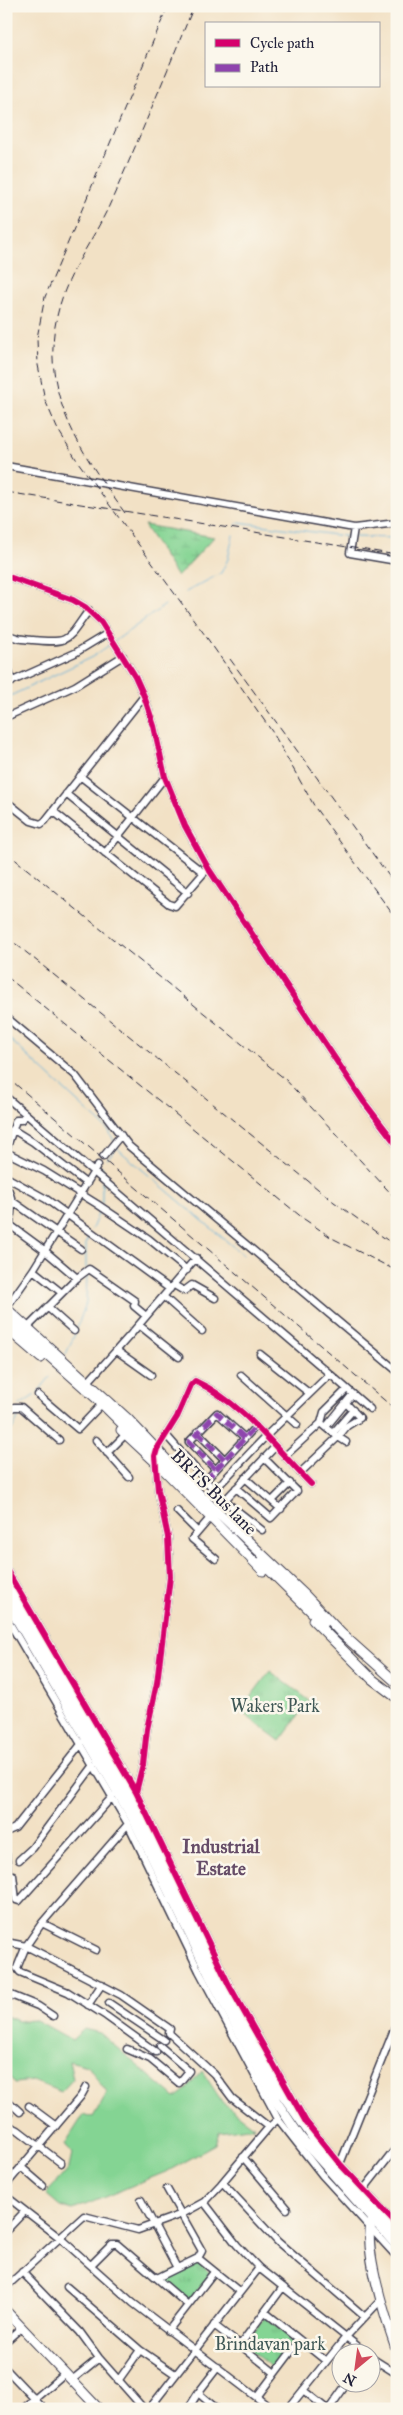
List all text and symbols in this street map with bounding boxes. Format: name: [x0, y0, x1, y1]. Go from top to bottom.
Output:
legend: [205, 22, 380, 88]
text: Cycle path: [250, 34, 315, 52]
text: Path: [250, 58, 279, 76]
street label: BRTS Bus lane: [166, 1444, 262, 1540]
park label: Wakers Park: [230, 1695, 320, 1717]
district label: Industrial Estate: [182, 1835, 260, 1880]
park label: Brindavan park: [214, 2333, 326, 2355]
north arrow: [330, 2342, 380, 2392]
text: N: [341, 2369, 359, 2389]

